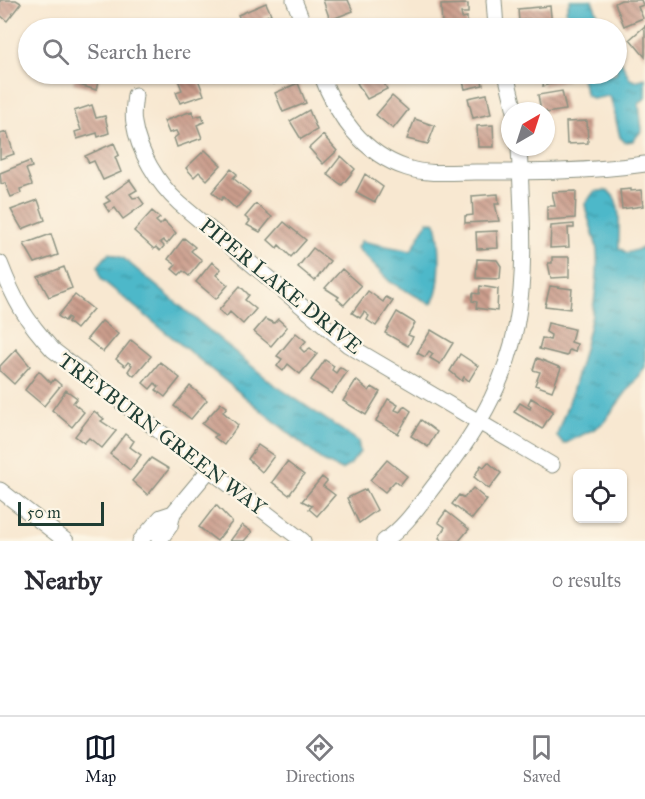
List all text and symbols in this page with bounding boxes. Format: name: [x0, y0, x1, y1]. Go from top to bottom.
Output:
search box: [18, 18, 627, 84]
icon: search: [39, 35, 72, 68]
text: Search here: [87, 38, 191, 65]
north arrow: [501, 102, 555, 156]
street label: PIPER LAKE DRIVE: [194, 212, 368, 360]
street label: TREYBURN GREEN WAY: [53, 347, 272, 521]
map controls: [573, 469, 627, 523]
button: locate: [573, 469, 627, 523]
scale bar: [18, 499, 104, 526]
text: 50 m: [27, 503, 61, 522]
text: Nearby: [24, 564, 102, 596]
text: 0 results: [552, 568, 621, 592]
tab: Map: [84, 731, 117, 786]
tab: Directions: [285, 731, 354, 786]
tab: Saved: [523, 731, 561, 786]

